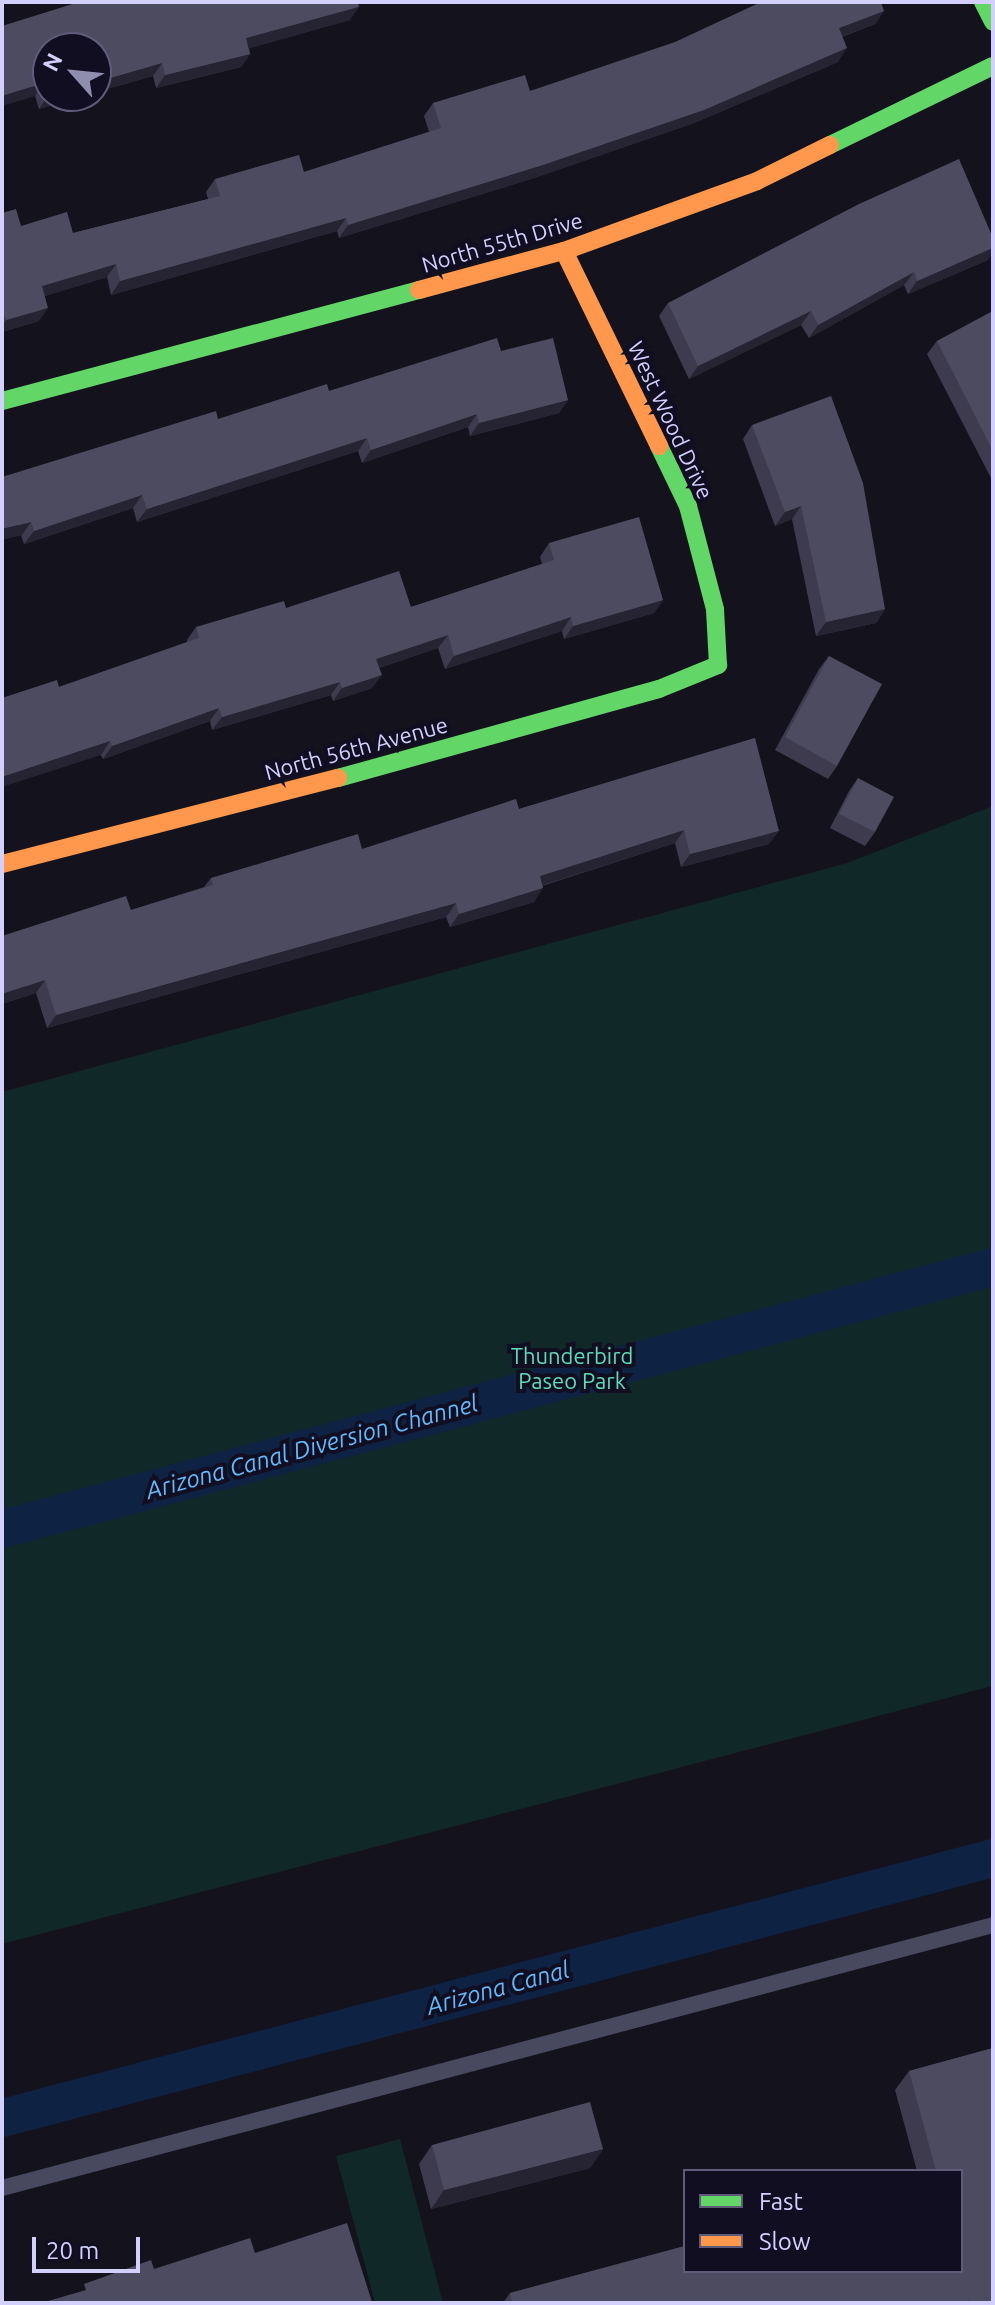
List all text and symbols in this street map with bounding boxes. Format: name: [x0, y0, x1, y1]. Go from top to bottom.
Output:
north arrow: [32, 32, 112, 112]
text: N: [37, 49, 67, 75]
street label: North 55th Drive: [418, 206, 586, 278]
street label: West Wood Drive: [623, 337, 719, 503]
street label: North 56th Avenue: [262, 711, 450, 785]
park label: Thunderbird Paseo Park: [511, 1342, 633, 1394]
water label: Arizona Canal Diversion Channel: [143, 1389, 481, 1505]
water label: Arizona Canal: [423, 1955, 573, 2021]
legend: [683, 2169, 963, 2273]
text: Fast: [759, 2188, 803, 2215]
scale bar: [36, 2221, 144, 2271]
text: Slow: [759, 2228, 811, 2255]
text: 20 m: [46, 2237, 99, 2264]

